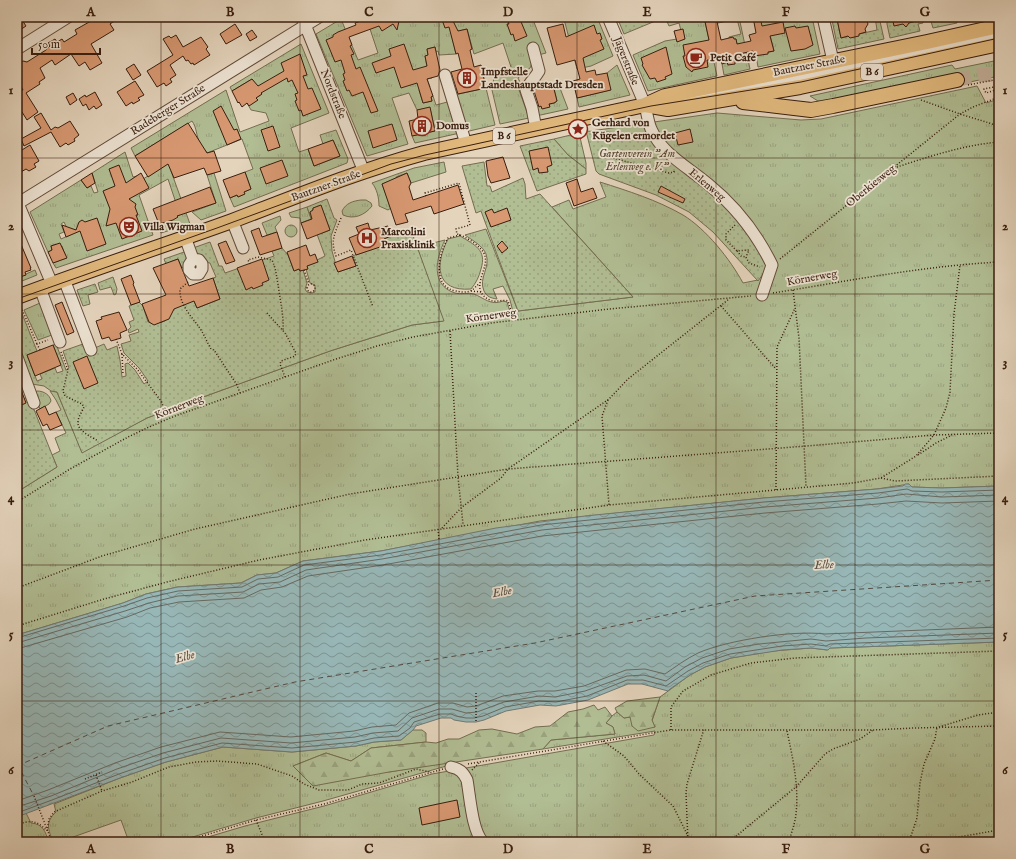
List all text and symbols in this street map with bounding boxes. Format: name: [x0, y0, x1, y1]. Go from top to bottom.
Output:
text: A: [86, 4, 97, 21]
text: B: [226, 4, 235, 21]
text: C: [364, 4, 374, 21]
text: D: [503, 4, 514, 21]
text: E: [642, 4, 652, 21]
text: F: [782, 4, 791, 21]
text: G: [920, 4, 931, 21]
scale bar: [32, 30, 100, 56]
street label: Jägerstraße: [609, 33, 642, 87]
text: 50 m: [38, 37, 60, 52]
cafe icon: Petit Café: [685, 47, 707, 69]
place label: Petit Café: [710, 51, 756, 65]
street label: Bautzner Straße: [772, 52, 846, 80]
road number: B 6: [861, 64, 883, 80]
place label: Impfstelle Landeshauptstadt Dresden: [480, 65, 603, 92]
street label: Nordstraße: [317, 67, 349, 121]
building icon: Impfstelle Landeshauptstadt Dresden: [456, 67, 478, 89]
street label: Radeberger Straße: [128, 81, 208, 139]
text: 1: [9, 82, 14, 99]
text: 1: [1003, 82, 1008, 99]
building icon: Domus: [411, 115, 433, 137]
place label: Gerhard von Kügelen ermordet: [592, 116, 675, 143]
place icon: Gerhard von Kügelen ermordet: [567, 118, 589, 140]
place label: Domus: [436, 119, 469, 133]
road number: B 6: [493, 128, 515, 144]
park label: Gartenverein "Am Erlenweg e. V.": [599, 147, 675, 175]
street label: Oberkiesweg: [843, 161, 899, 210]
street label: Erlenweg: [686, 166, 729, 205]
street label: Bautzner Straße: [289, 167, 363, 205]
theatre icon: Villa Wigman: [118, 216, 140, 238]
text: 2: [8, 218, 14, 235]
text: 2: [1002, 218, 1008, 235]
place label: Villa Wigman: [142, 220, 205, 234]
place label: Marcolini Praxisklinik: [381, 225, 436, 252]
hospital icon: Marcolini Praxisklinik: [356, 227, 378, 249]
street label: Körnerweg: [786, 266, 839, 289]
street label: Körnerweg: [465, 305, 518, 326]
text: 3: [9, 354, 14, 371]
text: 3: [1003, 354, 1008, 371]
street label: Körnerweg: [153, 391, 206, 423]
text: 4: [8, 490, 15, 507]
text: 4: [1002, 490, 1009, 507]
water label: Elbe: [813, 557, 834, 573]
water label: Elbe: [490, 583, 513, 601]
text: 5: [9, 626, 14, 643]
text: 5: [1003, 626, 1008, 643]
water label: Elbe: [173, 647, 196, 667]
text: 6: [8, 762, 14, 779]
text: 6: [1002, 762, 1008, 779]
text: A: [86, 841, 97, 858]
text: B: [226, 841, 235, 858]
text: C: [364, 841, 374, 858]
text: D: [503, 841, 514, 858]
text: E: [642, 841, 652, 858]
text: F: [782, 841, 791, 858]
text: G: [920, 841, 931, 858]

